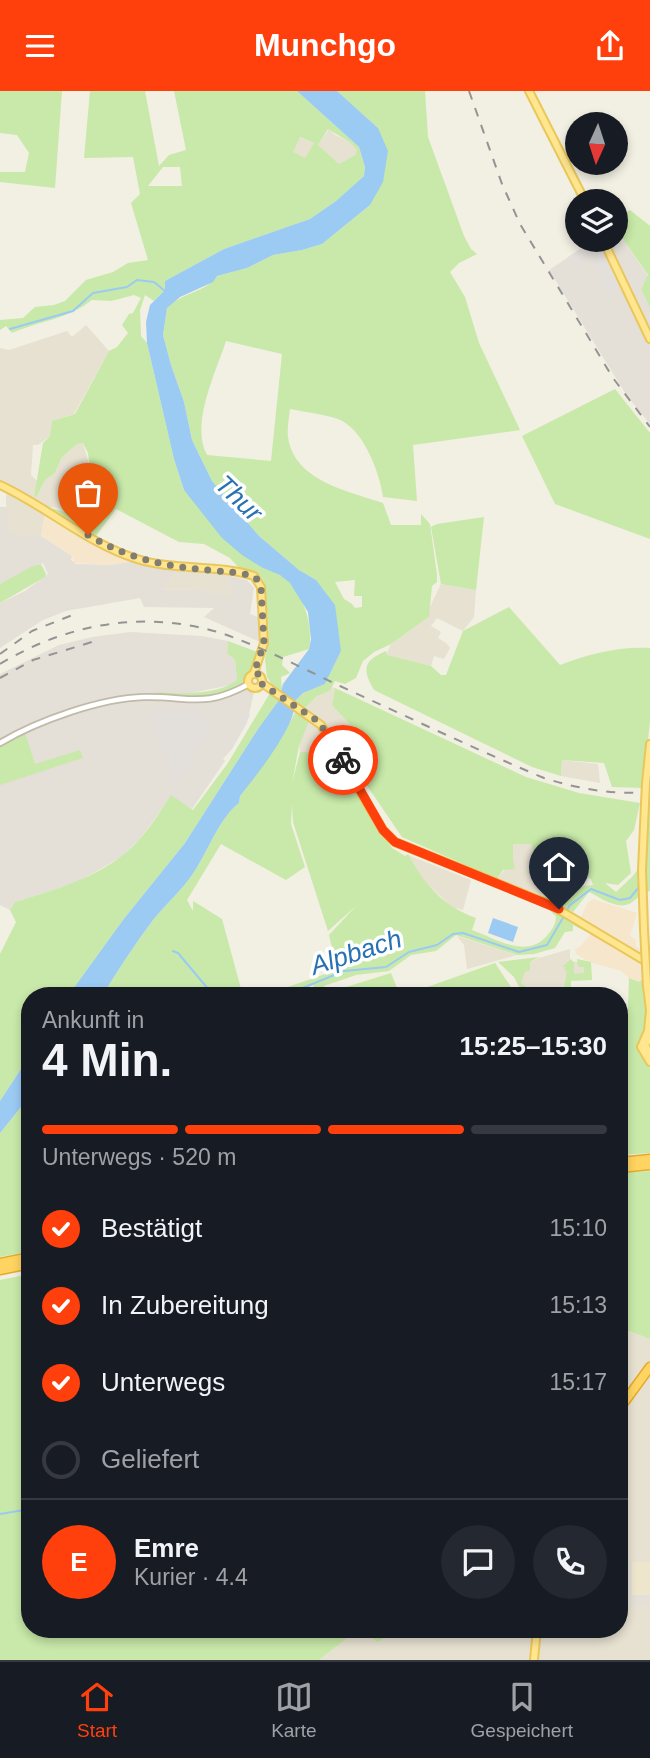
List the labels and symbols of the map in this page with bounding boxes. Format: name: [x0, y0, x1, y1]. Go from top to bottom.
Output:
north arrow: [565, 112, 628, 175]
pin: [58, 463, 118, 535]
water label: Thur: [209, 469, 270, 528]
courier: [308, 725, 378, 795]
pin: [529, 837, 589, 909]
water label: Alpbach: [305, 923, 405, 981]

